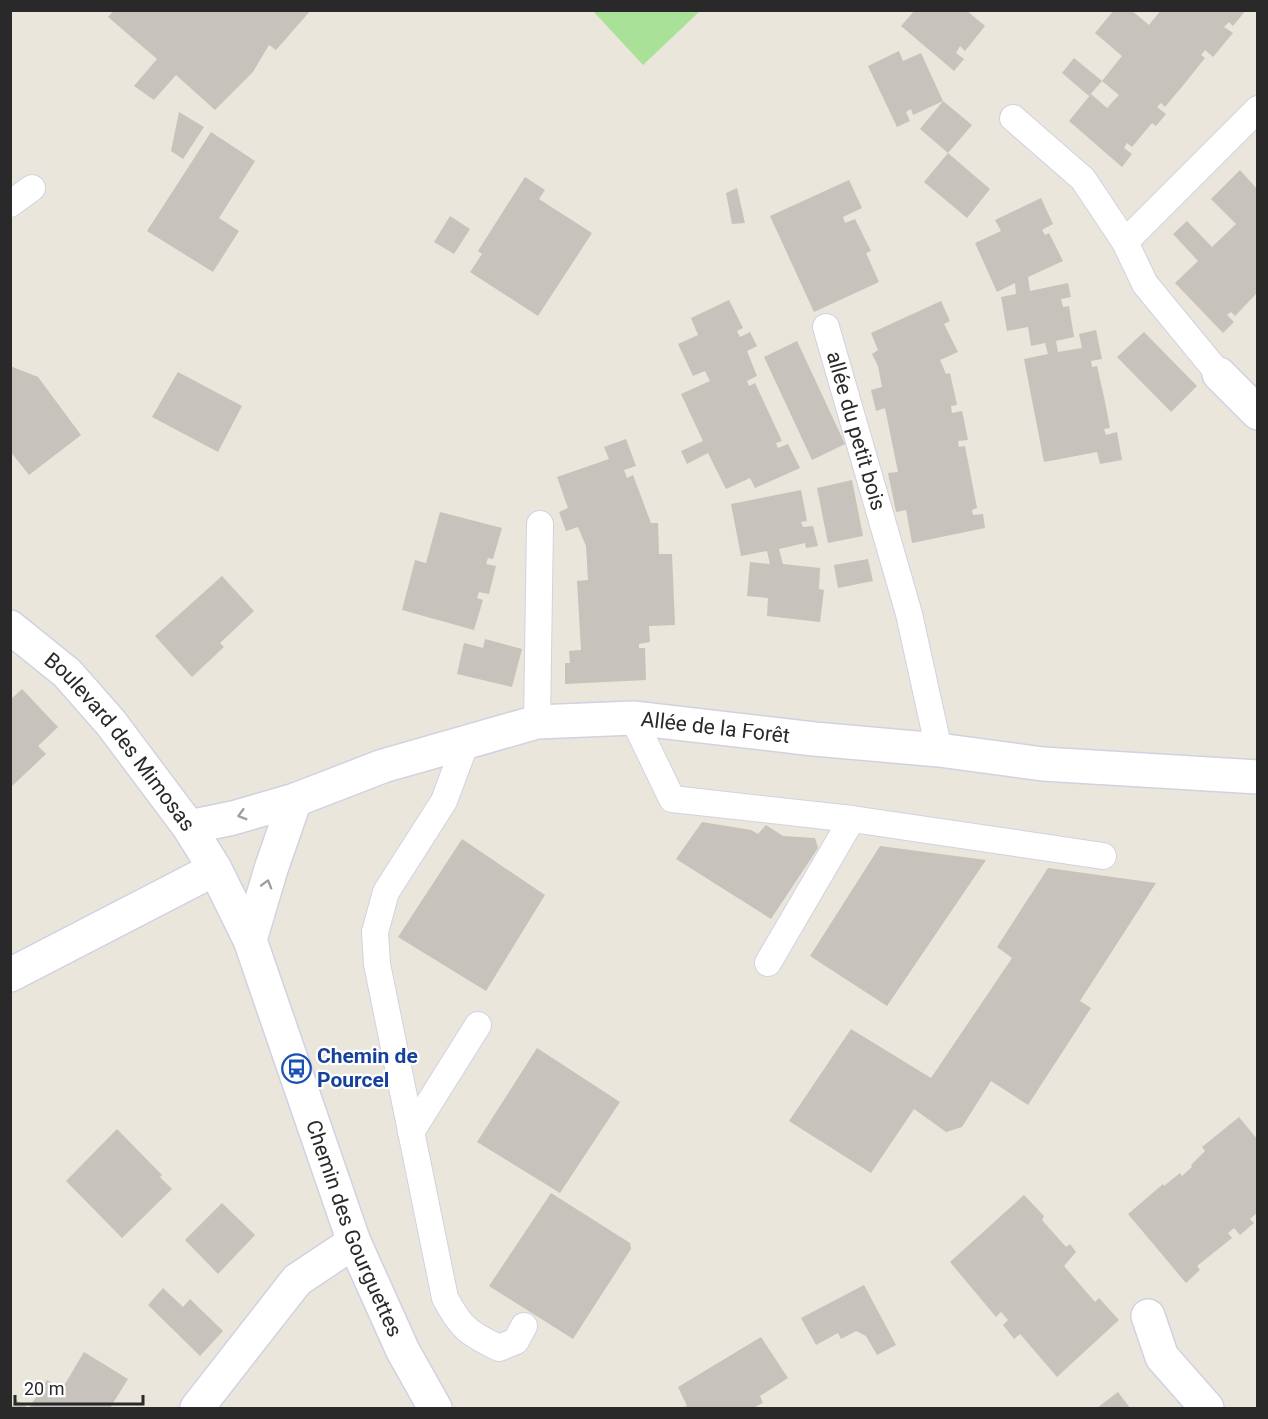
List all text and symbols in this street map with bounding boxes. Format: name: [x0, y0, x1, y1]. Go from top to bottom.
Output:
street label: allée du petit bois: [822, 348, 890, 513]
street label: Boulevard des Mimosas: [40, 648, 200, 836]
street label: Allée de la Forêt: [640, 707, 791, 748]
one-way arrow: [237, 808, 248, 820]
one-way arrow: [260, 879, 272, 890]
place label: Chemin de Pourcel: [317, 1044, 418, 1092]
bus stop icon: Chemin de Pourcel: [280, 1052, 312, 1084]
street label: Chemin des Gourguettes: [301, 1117, 407, 1341]
scale bar: [15, 1368, 142, 1406]
text: 20 m: [24, 1378, 64, 1399]

